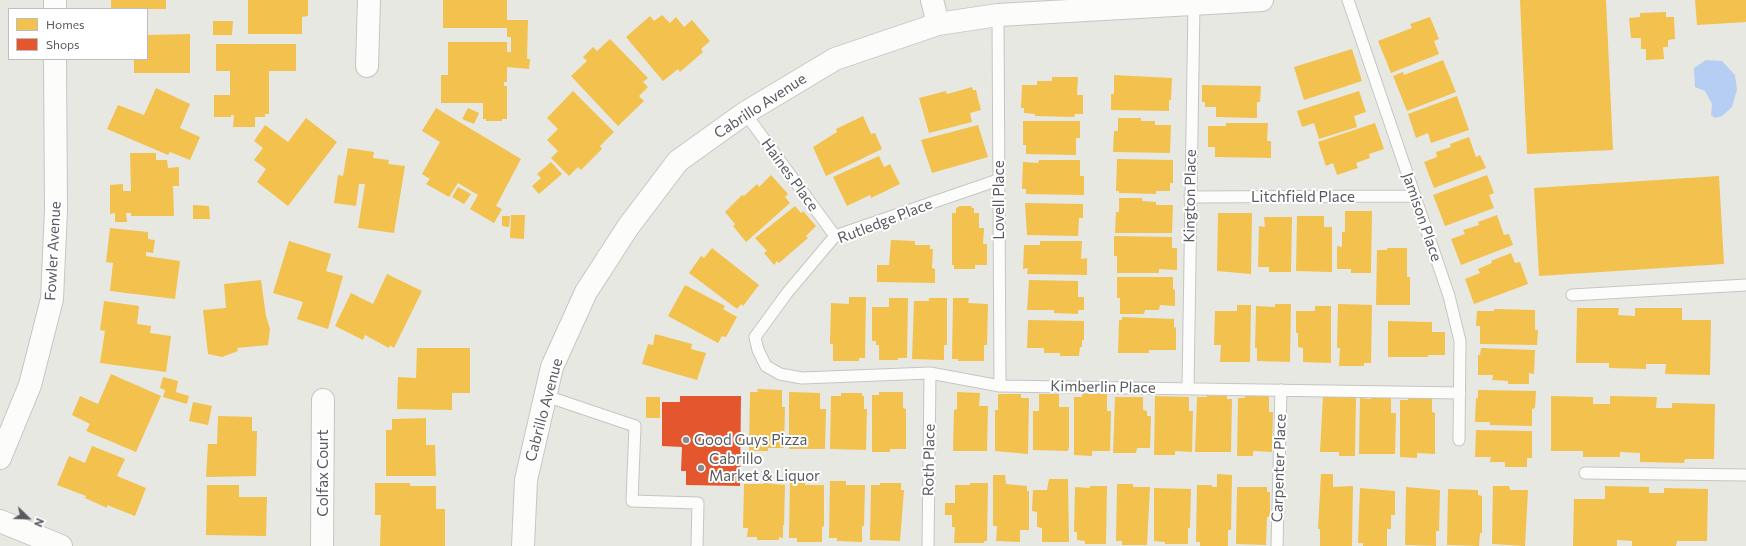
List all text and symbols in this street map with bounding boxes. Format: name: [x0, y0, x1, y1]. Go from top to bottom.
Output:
legend: [8, 8, 148, 60]
text: Homes: [46, 17, 84, 31]
text: Shops: [46, 37, 80, 51]
street label: Cabrillo Avenue: [711, 70, 809, 142]
street label: Haines Place: [758, 135, 822, 215]
street label: Kington Place: [1180, 149, 1200, 243]
street label: Lovell Place: [990, 160, 1008, 240]
street label: Jamison Place: [1398, 170, 1446, 264]
street label: Litchfield Place: [1251, 188, 1355, 206]
street label: Rutledge Place: [835, 195, 935, 247]
street label: Fowler Avenue: [41, 201, 65, 301]
street label: Cabrillo Avenue: [522, 356, 566, 464]
street label: Kimberlin Place: [1050, 377, 1156, 397]
street label: Carpenter Place: [1268, 413, 1290, 523]
street label: Roth Place: [919, 424, 939, 496]
street label: Colfax Court: [314, 429, 332, 517]
place label: Good Guys Pizza: [694, 431, 807, 449]
marker: Good Guys Pizza: [681, 435, 691, 445]
place label: Cabrillo Market & Liquor: [709, 450, 820, 485]
marker: Cabrillo Market & Liquor: [696, 463, 706, 473]
north arrow: [8, 498, 48, 538]
text: N: [32, 517, 47, 529]

